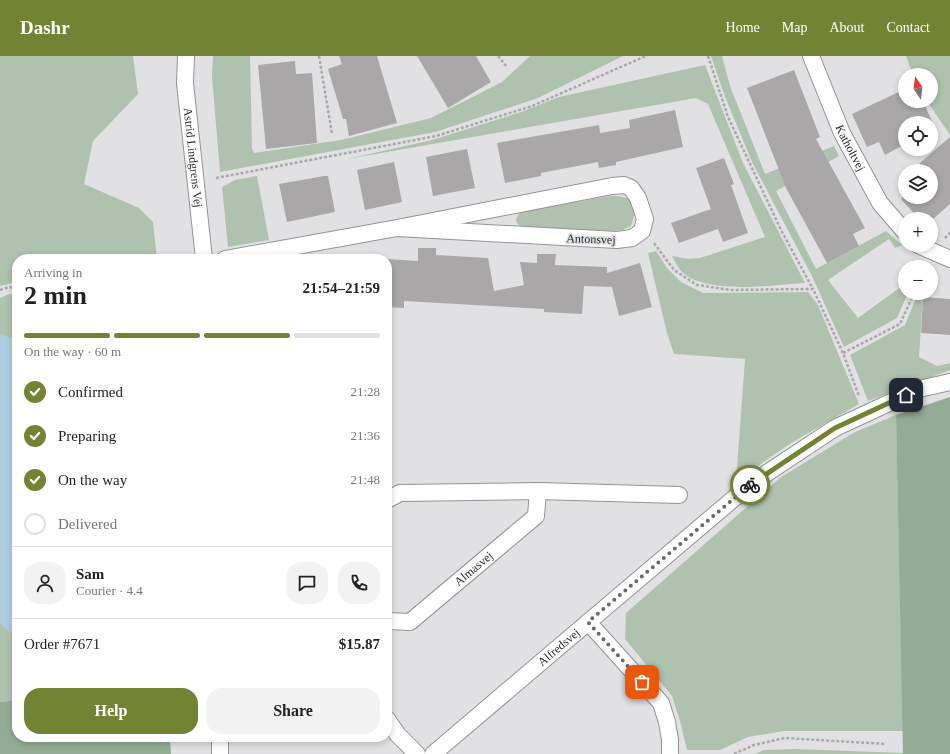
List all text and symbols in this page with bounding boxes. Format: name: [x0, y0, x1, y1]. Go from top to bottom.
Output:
text: Dashr: [20, 17, 70, 38]
text: Home: [726, 20, 760, 35]
text: Map: [782, 20, 807, 35]
text: About: [829, 20, 864, 35]
text: Contact: [886, 20, 930, 35]
north arrow: [898, 68, 938, 108]
map controls: [898, 68, 938, 300]
street label: Astrid Lindgrens Vej: [181, 107, 205, 208]
button: locate: [898, 116, 938, 156]
street label: Katholtvej: [832, 123, 868, 174]
button: layers: [898, 164, 938, 204]
button: +: [898, 212, 938, 252]
street label: Antonsvej: [566, 231, 616, 247]
button: −: [898, 260, 938, 300]
text: Arriving in: [24, 265, 82, 280]
text: 21:54–21:59: [303, 280, 380, 296]
text: 2 min: [24, 281, 87, 310]
text: On the way · 60 m: [24, 344, 121, 359]
pin: [889, 378, 923, 412]
icon: check: [24, 381, 46, 403]
text: Confirmed: [58, 384, 123, 400]
text: 21:28: [350, 384, 380, 399]
icon: home: [895, 384, 917, 406]
icon: check: [24, 425, 46, 447]
text: Preparing: [58, 428, 116, 444]
text: 21:36: [350, 428, 380, 443]
courier: [730, 465, 770, 505]
icon: check: [24, 469, 46, 491]
text: On the way: [58, 472, 127, 488]
text: 21:48: [350, 472, 380, 487]
icon: bike: [739, 474, 761, 496]
text: Delivered: [58, 516, 117, 532]
street label: Almasvej: [451, 548, 496, 589]
button: person: [24, 562, 66, 604]
button: chat: [286, 562, 328, 604]
button: phone: [338, 562, 380, 604]
text: Sam: [76, 566, 104, 582]
text: Courier · 4.4: [76, 583, 143, 598]
street label: Alfredsvej: [535, 625, 583, 669]
text: Order #7671: [24, 636, 100, 652]
text: $15.87: [339, 636, 380, 652]
pin: [625, 665, 659, 699]
icon: bag: [631, 671, 653, 693]
button: Help: [24, 688, 198, 734]
button: Share: [206, 688, 380, 734]

